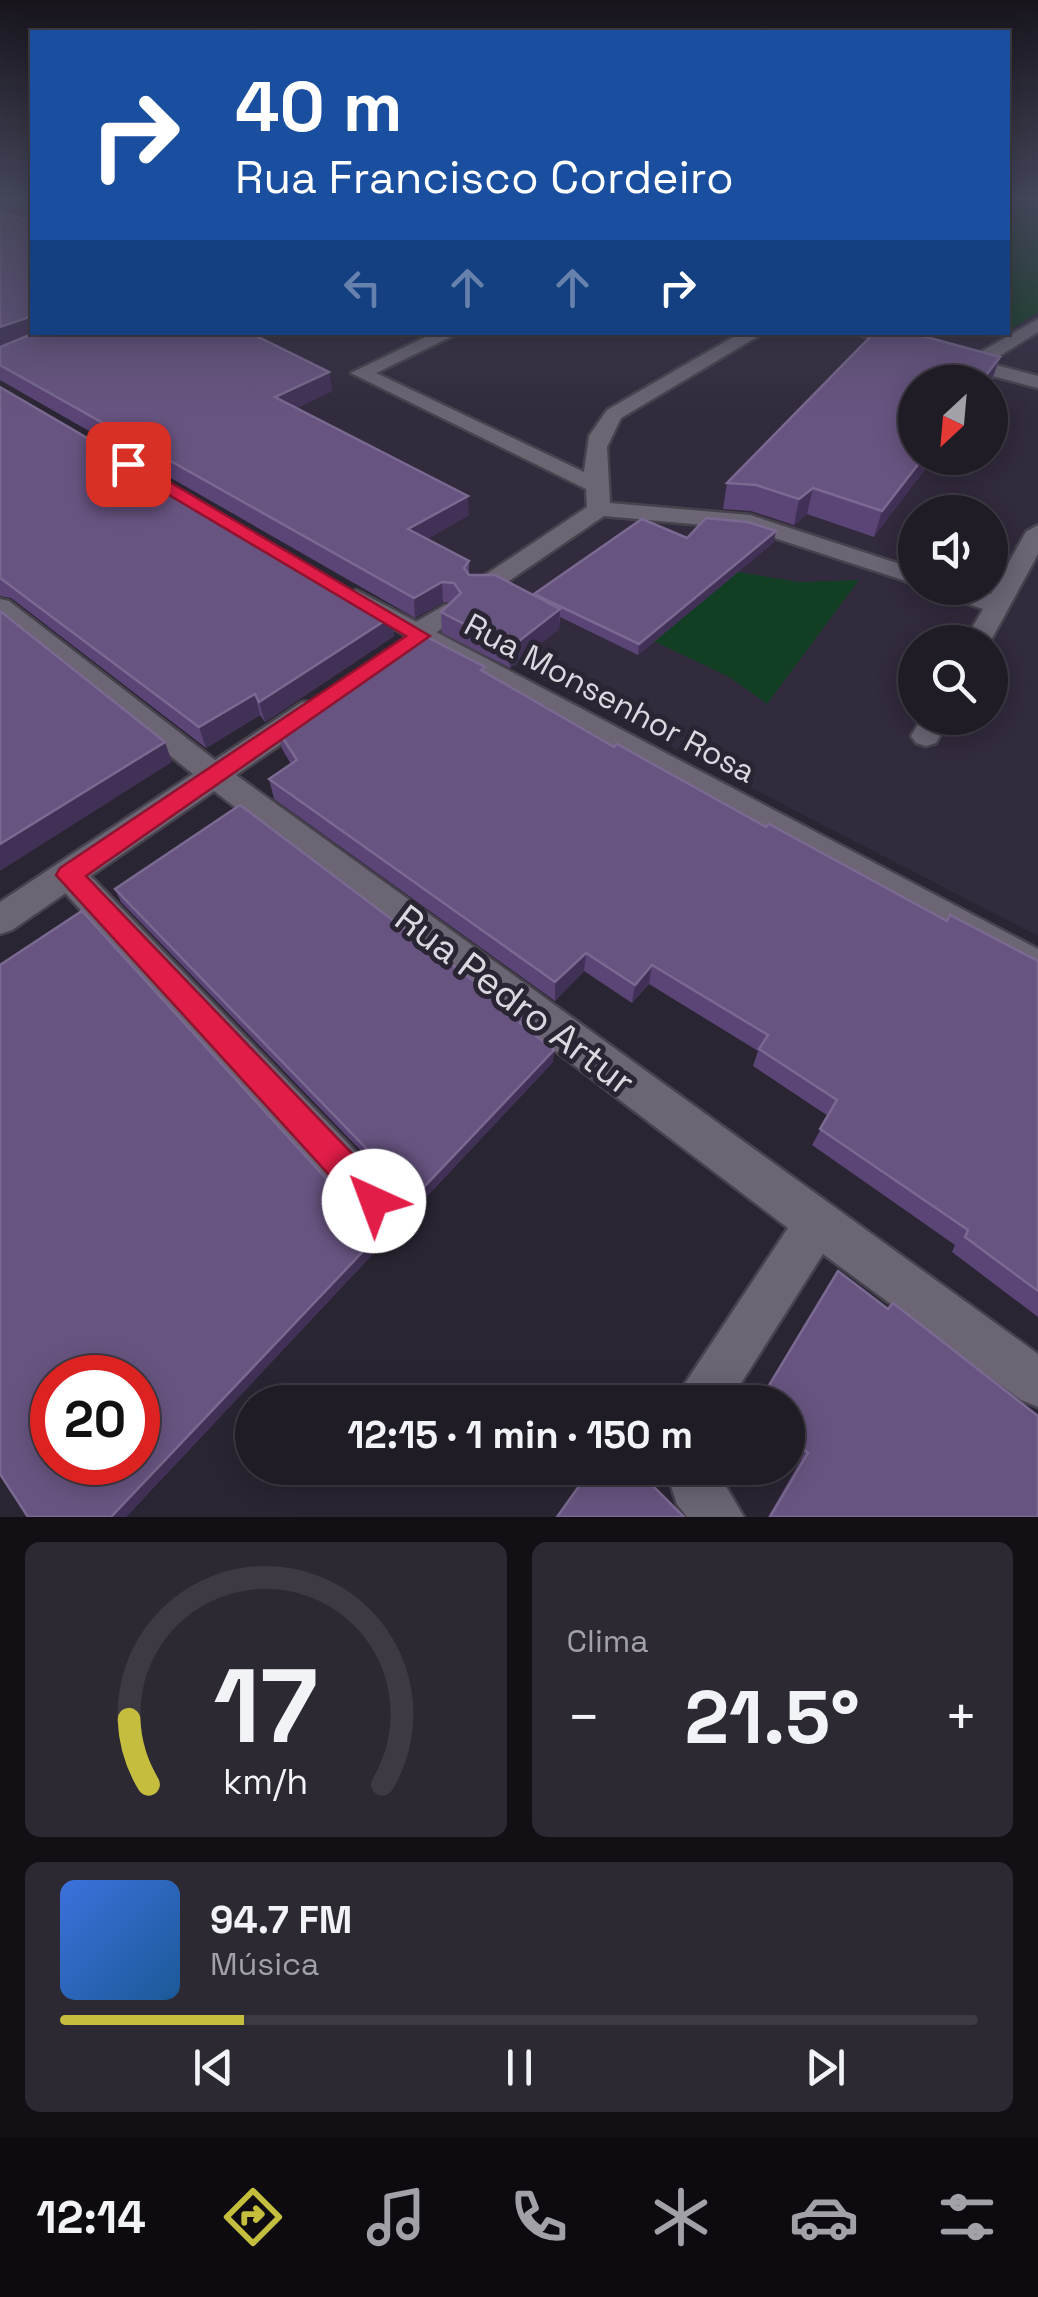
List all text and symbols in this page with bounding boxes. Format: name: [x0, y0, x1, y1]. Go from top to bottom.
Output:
text: 40 m: [235, 62, 402, 151]
icon: right: [70, 70, 200, 200]
text: Rua Francisco Cordeiro: [235, 149, 734, 206]
icon: left: [335, 260, 390, 315]
icon: ahead: [440, 260, 495, 315]
icon: ahead: [545, 260, 600, 315]
icon: right: [650, 260, 705, 315]
north arrow: [898, 365, 1008, 475]
map controls: [898, 365, 1008, 735]
pin: [86, 422, 171, 507]
icon: arrive: [101, 437, 156, 492]
button: sound: [898, 495, 1008, 605]
street label: Rua Monsenhor Rosa: [458, 604, 762, 792]
button: search: [898, 625, 1008, 735]
street label: Rua Pedro Artur: [386, 894, 644, 1106]
position arrow: [322, 1149, 426, 1253]
speed limit sign: 20: [30, 1355, 160, 1485]
text: 12:15 · 1 min · 150 m: [347, 1411, 693, 1459]
text: Clima: [567, 1621, 649, 1661]
text: 17: [213, 1640, 318, 1772]
text: 21.5°: [685, 1669, 860, 1765]
text: −: [567, 1682, 601, 1752]
text: +: [944, 1682, 978, 1752]
text: km/h: [223, 1759, 308, 1804]
text: 94.7 FM: [210, 1896, 352, 1944]
text: Música: [210, 1944, 320, 1984]
icon: previous: [186, 2040, 241, 2095]
icon: pause: [492, 2040, 547, 2095]
icon: next: [798, 2040, 853, 2095]
icon: directions: [218, 2182, 288, 2252]
icon: music: [361, 2182, 431, 2252]
icon: phone: [504, 2182, 574, 2252]
icon: climate: [646, 2182, 716, 2252]
icon: car: [789, 2182, 859, 2252]
icon: filters: [932, 2182, 1002, 2252]
text: 12:14: [36, 2189, 146, 2246]

